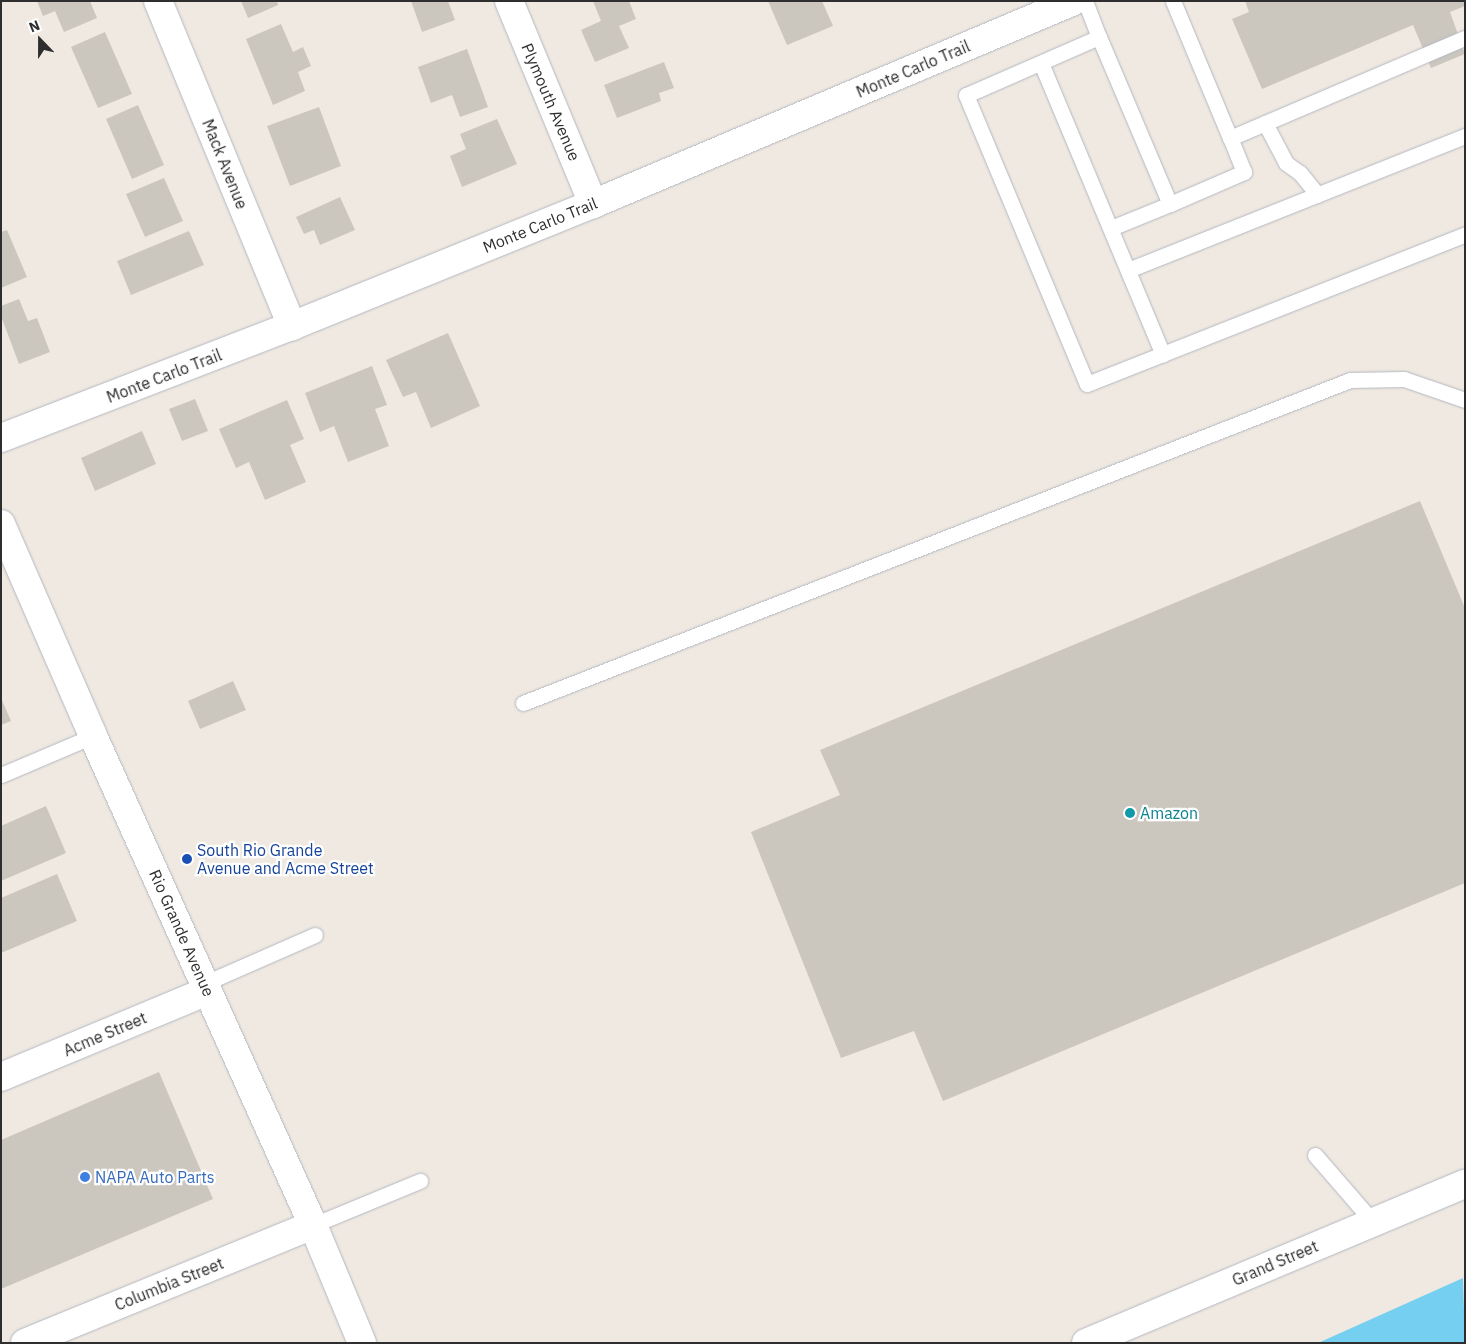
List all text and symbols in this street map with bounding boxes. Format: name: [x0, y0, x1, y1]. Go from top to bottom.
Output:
north arrow: [15, 15, 65, 65]
text: N: [26, 16, 42, 36]
street label: Monte Carlo Trail: [853, 36, 973, 102]
street label: Plymouth Avenue: [518, 40, 584, 164]
street label: Mack Avenue: [198, 116, 252, 212]
street label: Monte Carlo Trail: [480, 193, 600, 257]
street label: Monte Carlo Trail: [104, 345, 224, 407]
place label: Amazon: [1140, 803, 1198, 823]
marker: Amazon: [1124, 807, 1136, 819]
place label: South Rio Grande Avenue and Acme Street: [197, 840, 374, 878]
marker: South Rio Grande Avenue and Acme Street: [181, 853, 193, 865]
street label: Rio Grande Avenue: [145, 867, 219, 999]
street label: Acme Street: [60, 1008, 150, 1060]
place label: NAPA Auto Parts: [95, 1167, 215, 1187]
marker: NAPA Auto Parts: [79, 1171, 91, 1183]
street label: Grand Street: [1229, 1236, 1321, 1290]
street label: Columbia Street: [112, 1253, 226, 1315]

